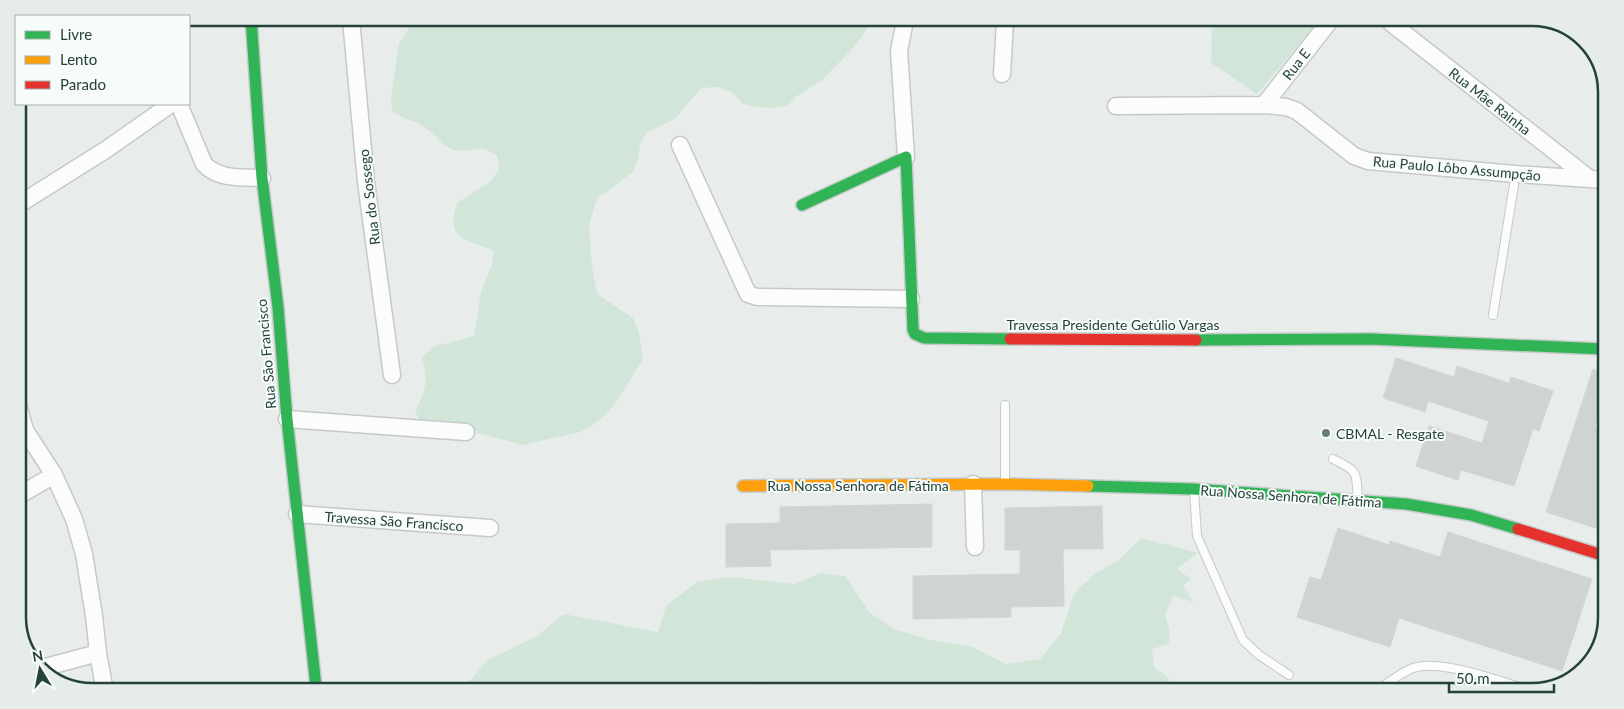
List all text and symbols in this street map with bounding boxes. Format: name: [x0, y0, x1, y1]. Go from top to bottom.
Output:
legend: [15, 15, 190, 105]
text: Livre: [60, 25, 92, 43]
street label: Rua E: [1279, 45, 1313, 83]
text: Lento: [60, 50, 97, 68]
street label: Rua Mãe Rainha: [1446, 64, 1534, 138]
text: Parado: [60, 75, 106, 93]
street label: Rua do Sossego: [355, 148, 383, 246]
street label: Rua Paulo Lôbo Assumpção: [1372, 152, 1542, 184]
street label: Rua São Francisco: [253, 298, 279, 410]
street label: Travessa Presidente Getúlio Vargas: [1006, 316, 1220, 333]
place label: CBMAL - Resgate: [1336, 425, 1444, 442]
marker: CBMAL - Resgate: [1320, 427, 1332, 439]
street label: Rua Nossa Senhora de Fátima: [767, 477, 949, 494]
street label: Rua Nossa Senhora de Fátima: [1200, 481, 1382, 511]
street label: Travessa São Francisco: [324, 508, 464, 534]
north arrow: [15, 644, 65, 694]
text: N: [31, 646, 44, 665]
scale bar: [1449, 662, 1554, 694]
text: 50 m: [1456, 669, 1490, 687]

